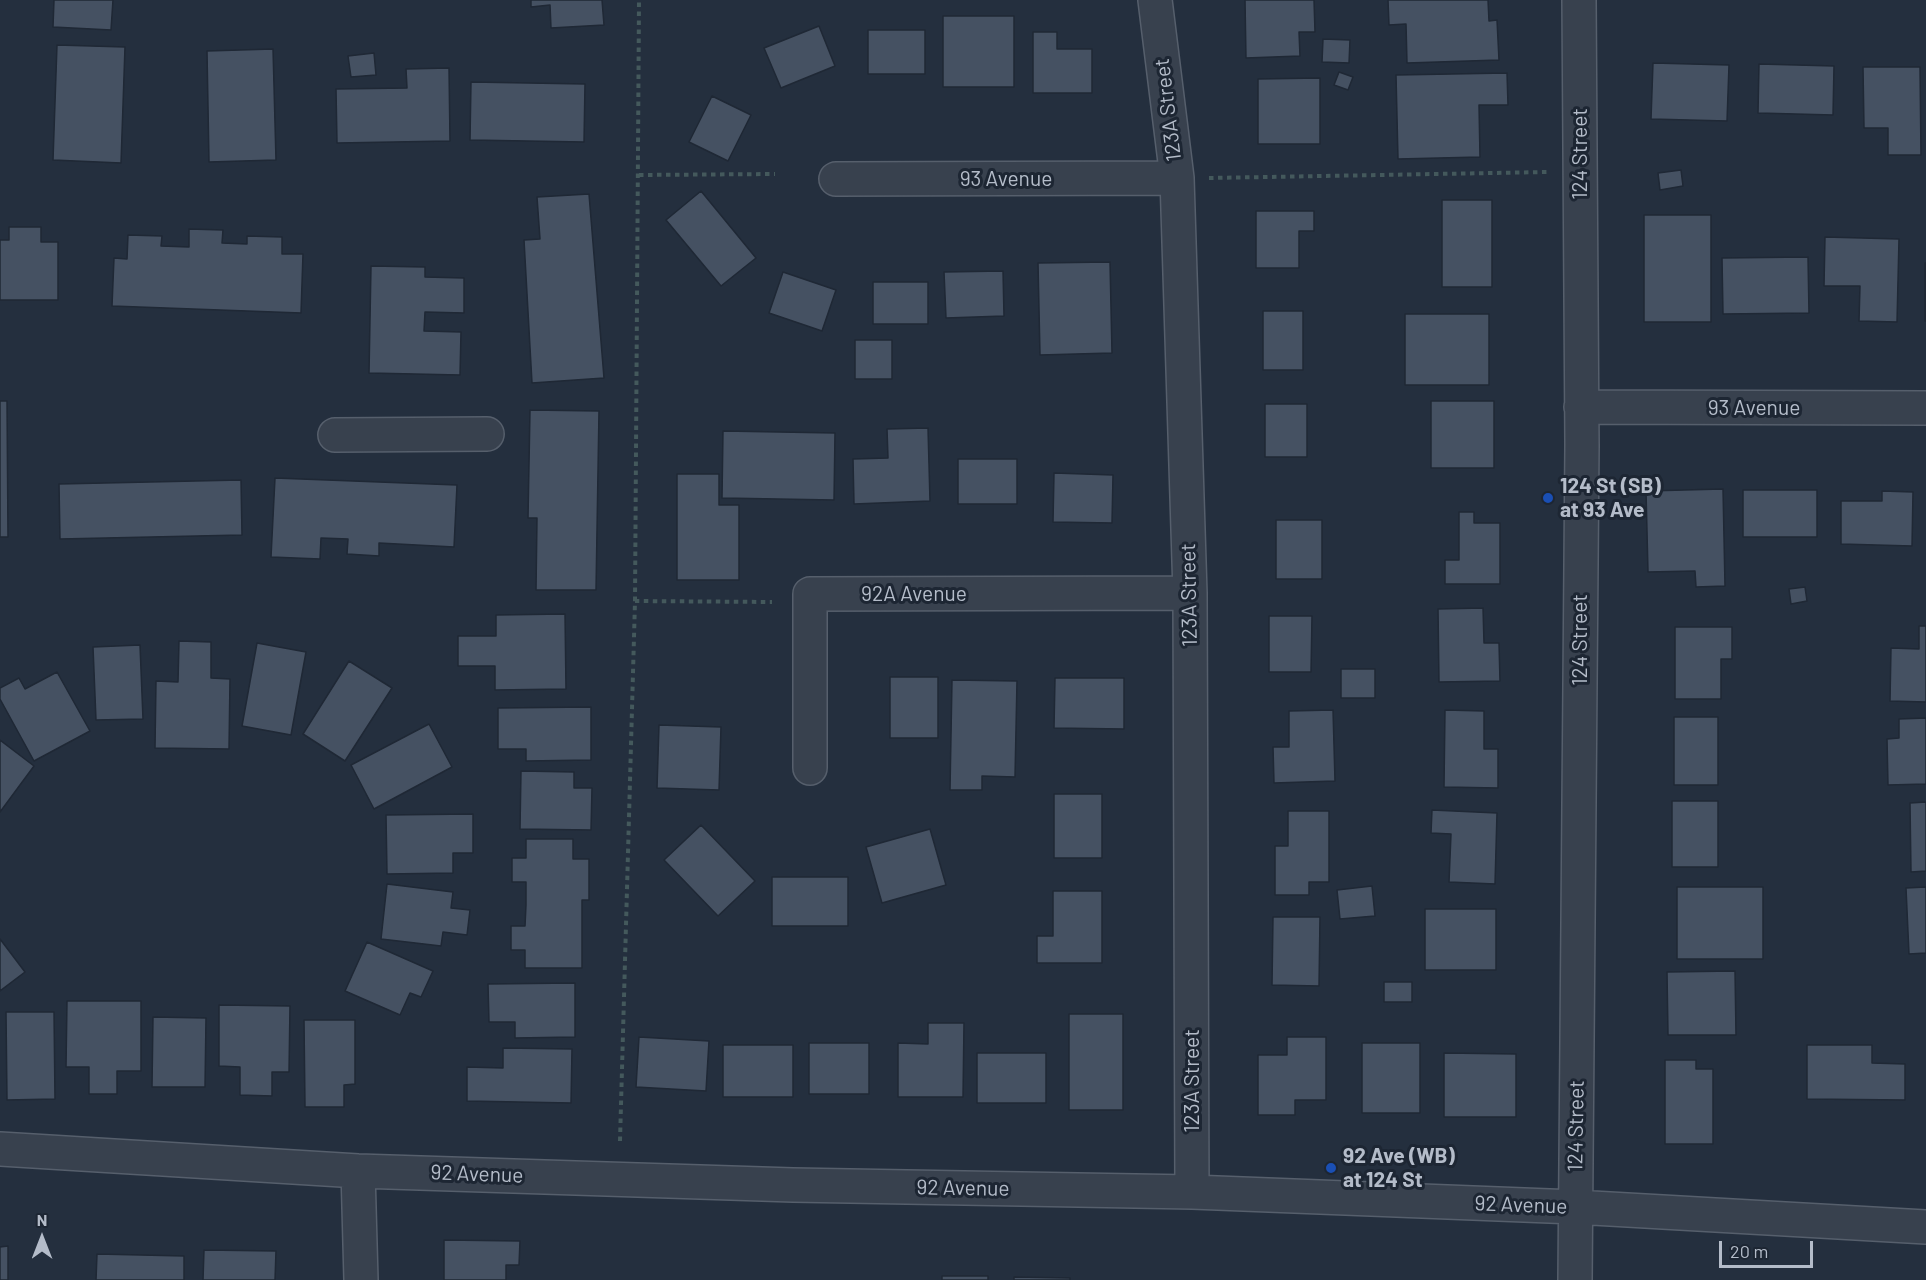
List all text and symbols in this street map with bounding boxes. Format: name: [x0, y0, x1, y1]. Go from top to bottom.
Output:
street label: 123A Street: [1149, 57, 1187, 163]
street label: 124 Street: [1567, 108, 1593, 200]
street label: 93 Avenue: [960, 166, 1052, 192]
street label: 93 Avenue: [1708, 395, 1800, 421]
place label: 124 St (SB) at 93 Ave: [1560, 473, 1661, 523]
marker: 124 St (SB) at 93 Ave: [1541, 491, 1555, 505]
street label: 123A Street: [1175, 543, 1203, 647]
street label: 92A Avenue: [861, 581, 967, 607]
street label: 124 Street: [1567, 594, 1593, 686]
street label: 123A Street: [1179, 1029, 1205, 1133]
street label: 124 Street: [1563, 1080, 1589, 1172]
place label: 92 Ave (WB) at 124 St: [1343, 1143, 1455, 1193]
street label: 92 Avenue: [430, 1160, 524, 1188]
marker: 92 Ave (WB) at 124 St: [1324, 1161, 1338, 1175]
street label: 92 Avenue: [916, 1175, 1010, 1201]
street label: 92 Avenue: [1474, 1191, 1568, 1219]
north arrow: [12, 1208, 72, 1268]
text: N: [37, 1210, 47, 1229]
scale bar: [1722, 1229, 1816, 1267]
text: 20 m: [1730, 1240, 1768, 1262]

